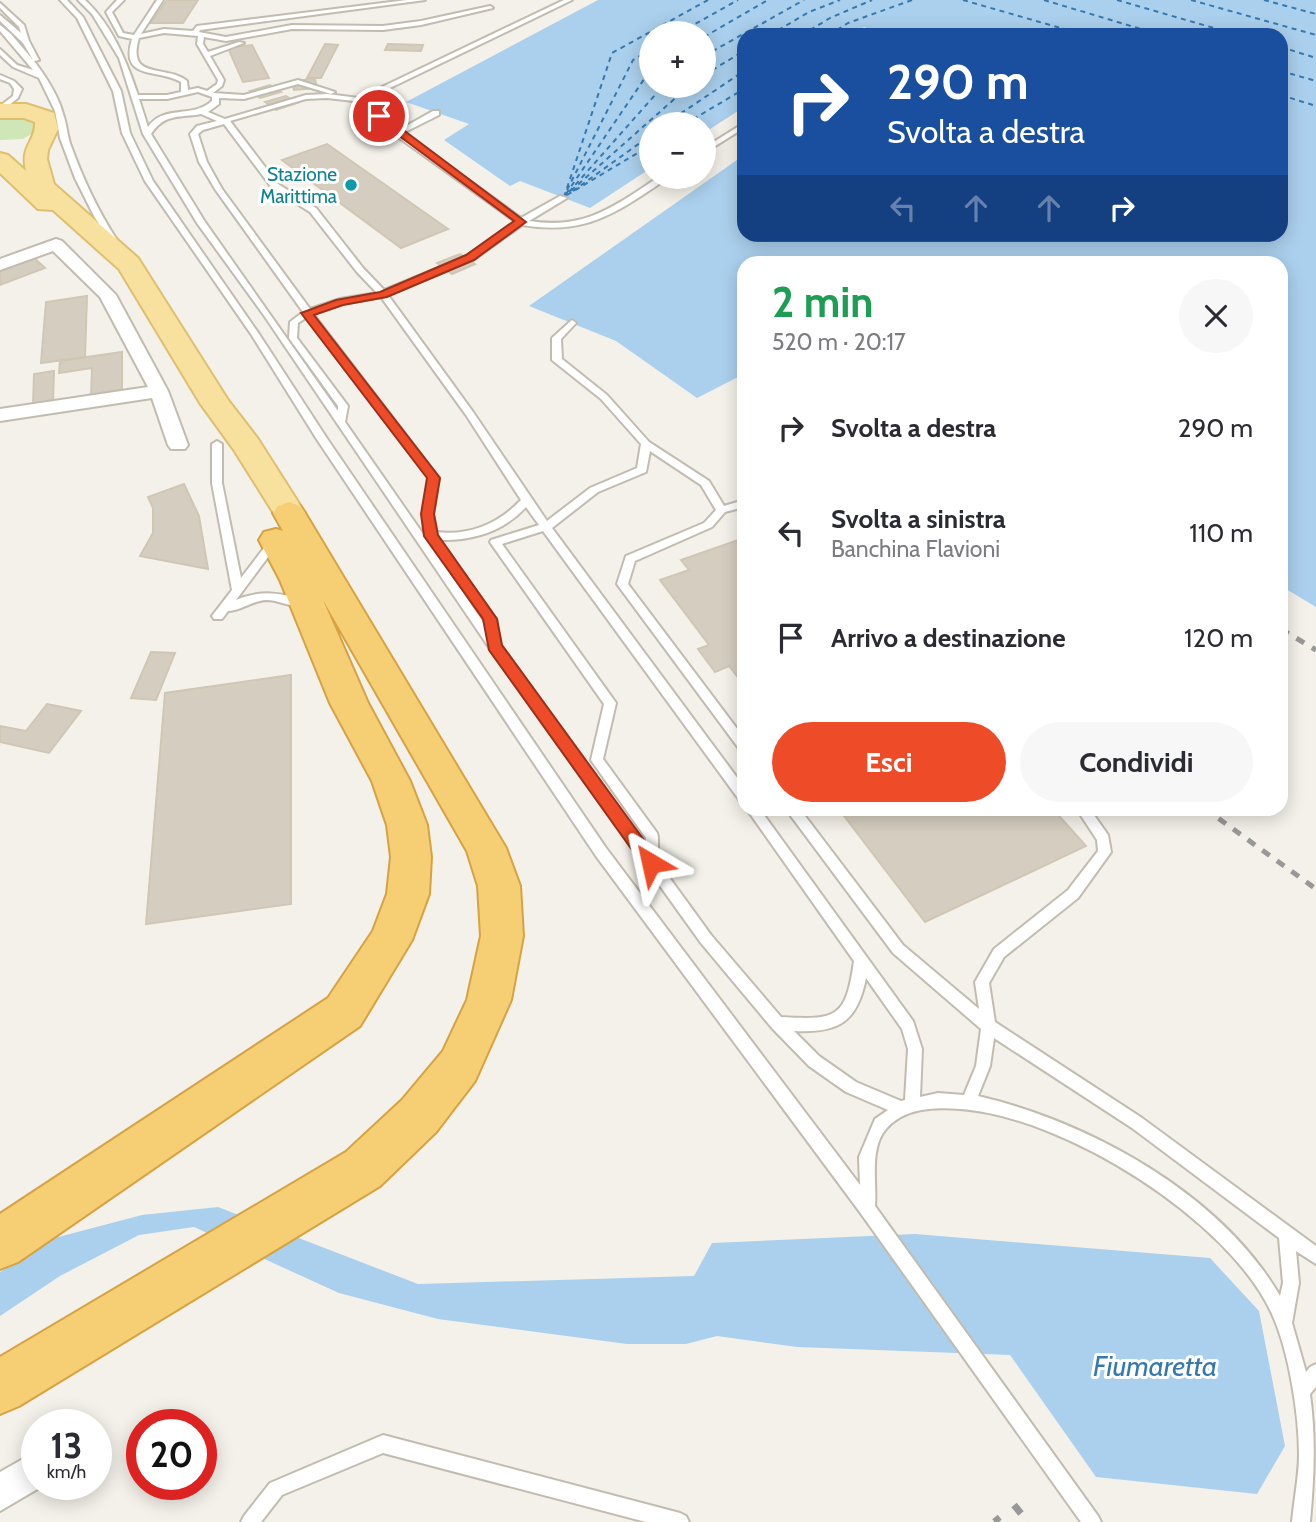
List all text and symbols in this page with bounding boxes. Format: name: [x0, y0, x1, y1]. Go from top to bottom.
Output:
map controls: [639, 21, 716, 189]
button: +: [639, 21, 716, 98]
text: 290 m: [887, 52, 1029, 111]
icon: right: [772, 56, 863, 147]
pin: [349, 86, 409, 146]
icon: arrive: [360, 97, 398, 135]
button: −: [639, 112, 716, 189]
text: Svolta a destra: [887, 112, 1085, 151]
place label: Stazione Marittima: [260, 163, 337, 208]
marker: Stazione Marittima: [343, 177, 359, 193]
icon: left: [884, 189, 922, 227]
icon: ahead: [957, 189, 995, 227]
icon: ahead: [1030, 189, 1068, 227]
icon: right: [1103, 189, 1141, 227]
text: 2 min: [772, 276, 873, 328]
button: close: [1179, 279, 1253, 353]
text: 520 m · 20:17: [772, 328, 906, 356]
icon: right: [772, 409, 810, 447]
text: Svolta a destra: [831, 412, 996, 444]
text: 290 m: [1178, 412, 1253, 444]
text: Svolta a sinistra: [831, 503, 1006, 535]
icon: left: [772, 514, 810, 552]
text: 110 m: [1189, 517, 1253, 549]
text: Banchina Flavioni: [831, 535, 1000, 563]
icon: arrive: [772, 619, 810, 657]
text: Arrivo a destinazione: [831, 622, 1066, 654]
text: 120 m: [1184, 622, 1253, 654]
button: Esci: [772, 722, 1006, 802]
button: Condividi: [1020, 722, 1253, 802]
position arrow: [614, 826, 688, 900]
water label: Fiumaretta: [1093, 1349, 1217, 1383]
speed limit sign: 20: [126, 1409, 217, 1500]
text: 13: [51, 1424, 82, 1467]
text: km/h: [47, 1461, 86, 1483]

